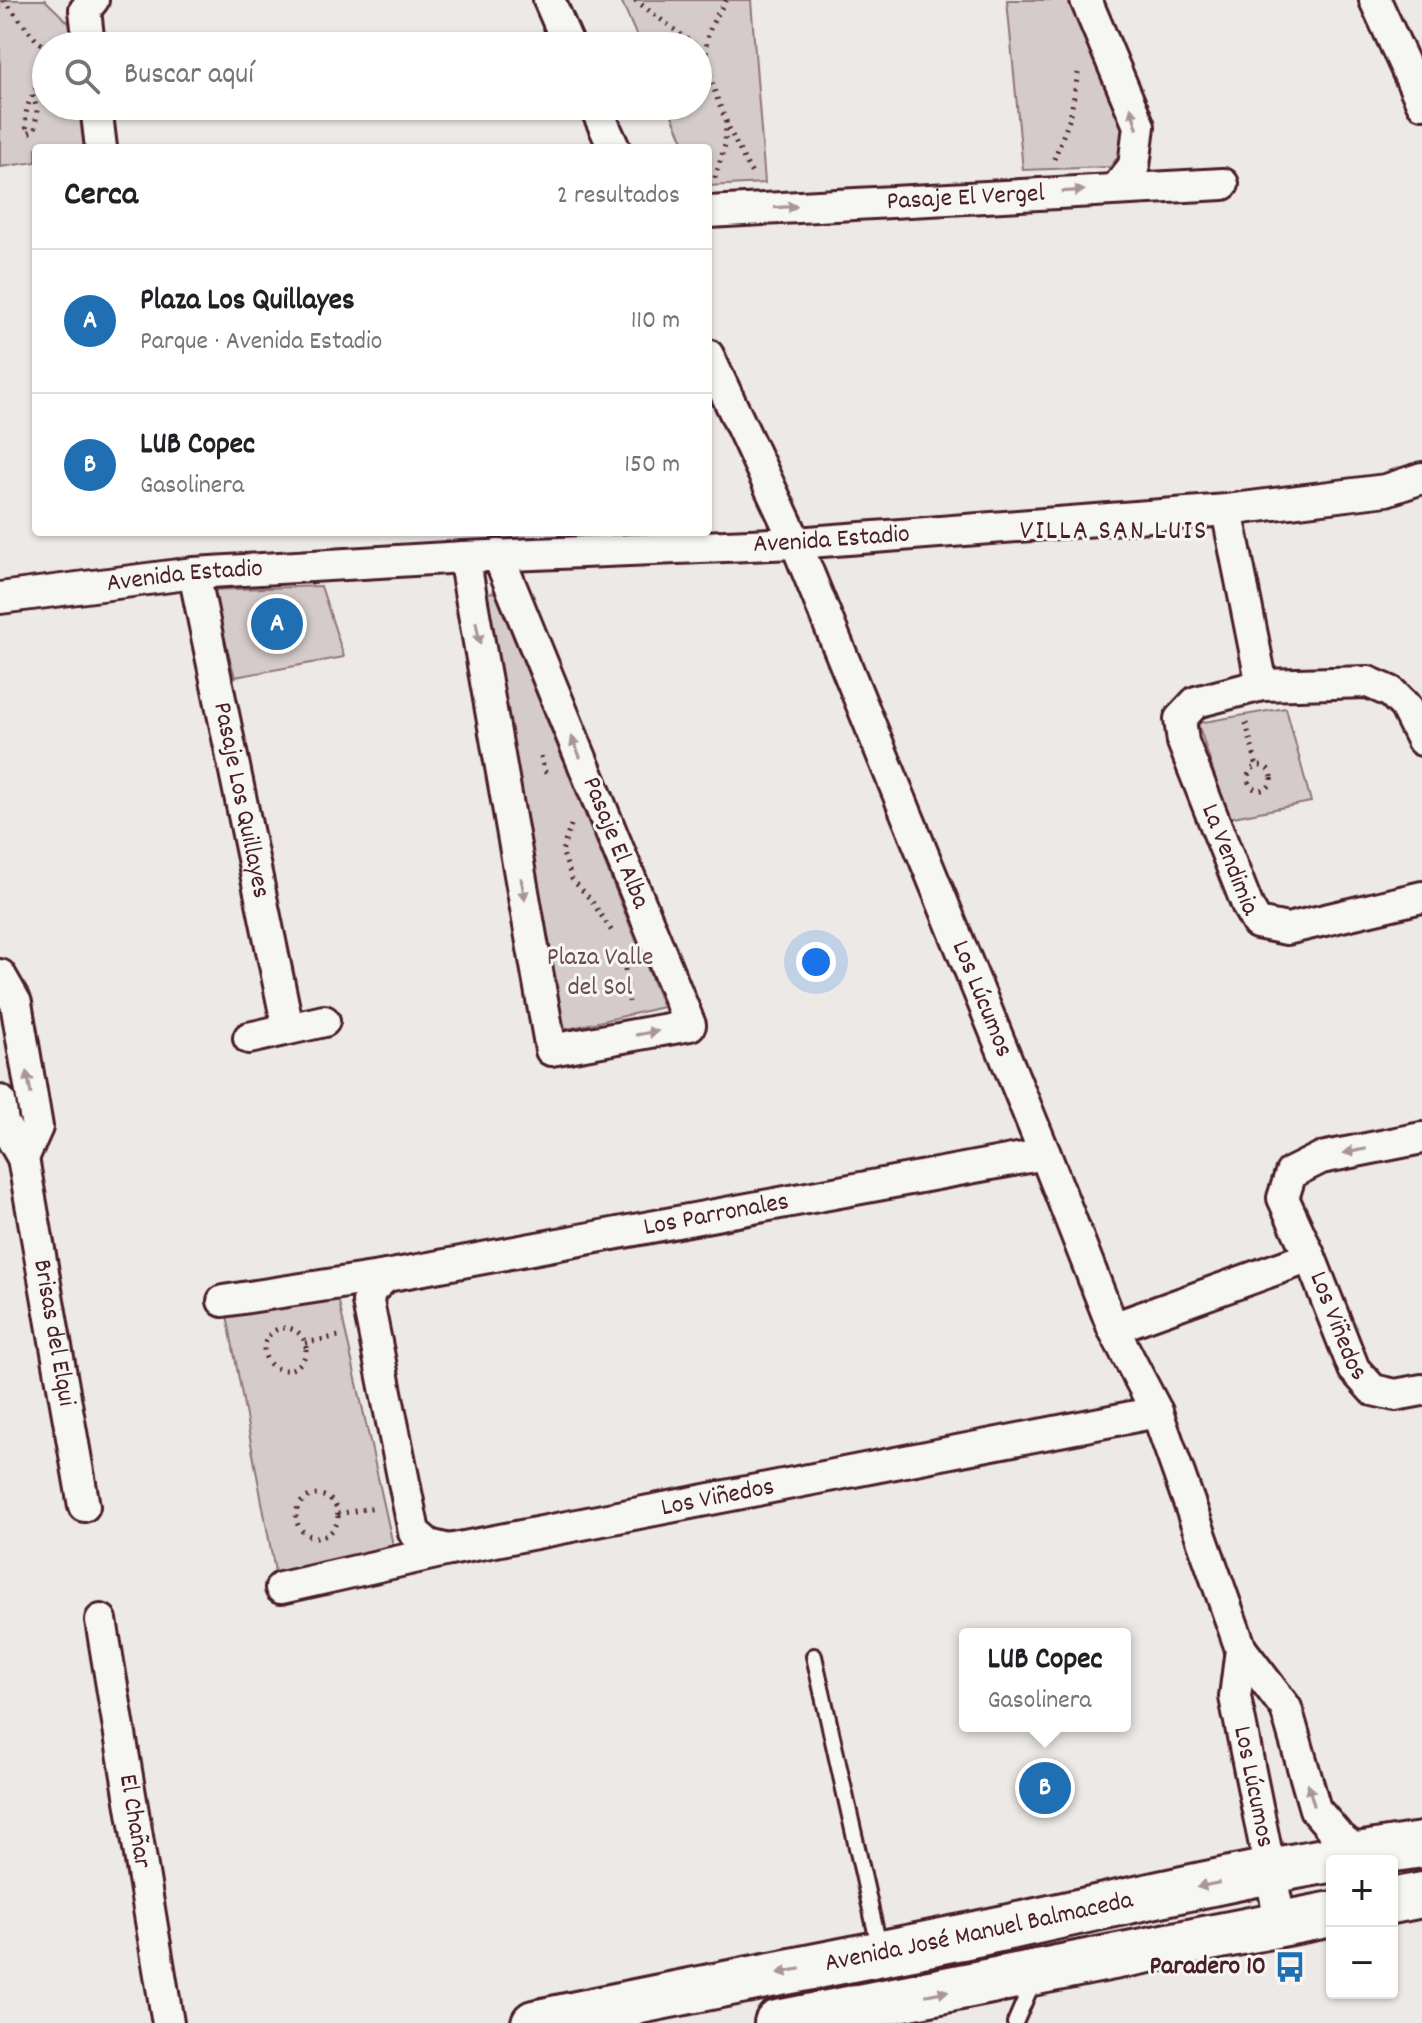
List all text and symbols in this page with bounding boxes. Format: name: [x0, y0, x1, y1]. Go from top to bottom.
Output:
search box: [32, 32, 712, 120]
icon: search: [60, 54, 104, 98]
text: Buscar aquí: [124, 55, 254, 98]
one-way arrow: [1127, 106, 1140, 130]
text: Cerca: [64, 172, 138, 221]
street label: Pasaje El Vergel: [886, 175, 1046, 221]
text: 2 resultados: [557, 178, 680, 215]
one-way arrow: [1061, 184, 1086, 197]
one-way arrow: [774, 201, 799, 214]
text: Plaza Los Quillayes: [140, 281, 355, 324]
text: A: [83, 303, 97, 340]
text: 110 m: [631, 303, 680, 340]
text: Parque · Avenida Estadio: [140, 324, 382, 361]
text: LUB Copec: [140, 425, 255, 468]
text: B: [84, 447, 96, 484]
text: 150 m: [624, 447, 680, 484]
text: Gasolinera: [140, 468, 244, 505]
district label: VILLA SAN LUIS: [1020, 513, 1208, 553]
street label: Avenida Estadio: [752, 516, 911, 563]
street label: Avenida Estadio: [104, 550, 264, 603]
pin: A: [251, 594, 303, 654]
one-way arrow: [472, 621, 484, 646]
street label: Pasaje Los Quillayes: [203, 699, 279, 902]
one-way arrow: [569, 735, 582, 759]
street label: Pasaje El Alba: [572, 772, 659, 915]
street label: La Vendimia: [1191, 799, 1268, 923]
one-way arrow: [518, 877, 530, 902]
street label: Los Lúcumos: [941, 935, 1022, 1063]
park label: Plaza Valle del Sol: [547, 940, 653, 1007]
your location: [796, 942, 836, 982]
one-way arrow: [635, 1026, 660, 1038]
one-way arrow: [23, 1070, 35, 1095]
one-way arrow: [1342, 1146, 1367, 1158]
street label: Los Parronales: [641, 1183, 792, 1246]
street label: Brisas del Elqui: [23, 1257, 85, 1409]
street label: Los Viñedos: [1299, 1266, 1375, 1390]
street label: Los Viñedos: [658, 1469, 777, 1527]
popup: [959, 1628, 1131, 1732]
text: LUB Copec: [987, 1640, 1103, 1683]
text: Gasolinera: [987, 1683, 1092, 1720]
street label: Los Lúcumos: [1223, 1723, 1283, 1851]
pin: B: [1019, 1758, 1071, 1818]
street label: El Chañar: [108, 1771, 161, 1871]
one-way arrow: [1304, 1783, 1317, 1807]
map controls: [1326, 1855, 1398, 1999]
button: +: [1326, 1855, 1398, 1927]
one-way arrow: [1195, 1879, 1220, 1892]
street label: Avenida José Manuel Balmaceda: [821, 1882, 1137, 1983]
button: −: [1326, 1927, 1398, 1999]
place label: Paradero 10: [1149, 1949, 1266, 1986]
bus stop icon: Paradero 10: [1273, 1950, 1307, 1984]
one-way arrow: [776, 1966, 801, 1978]
one-way arrow: [924, 1986, 949, 1999]

